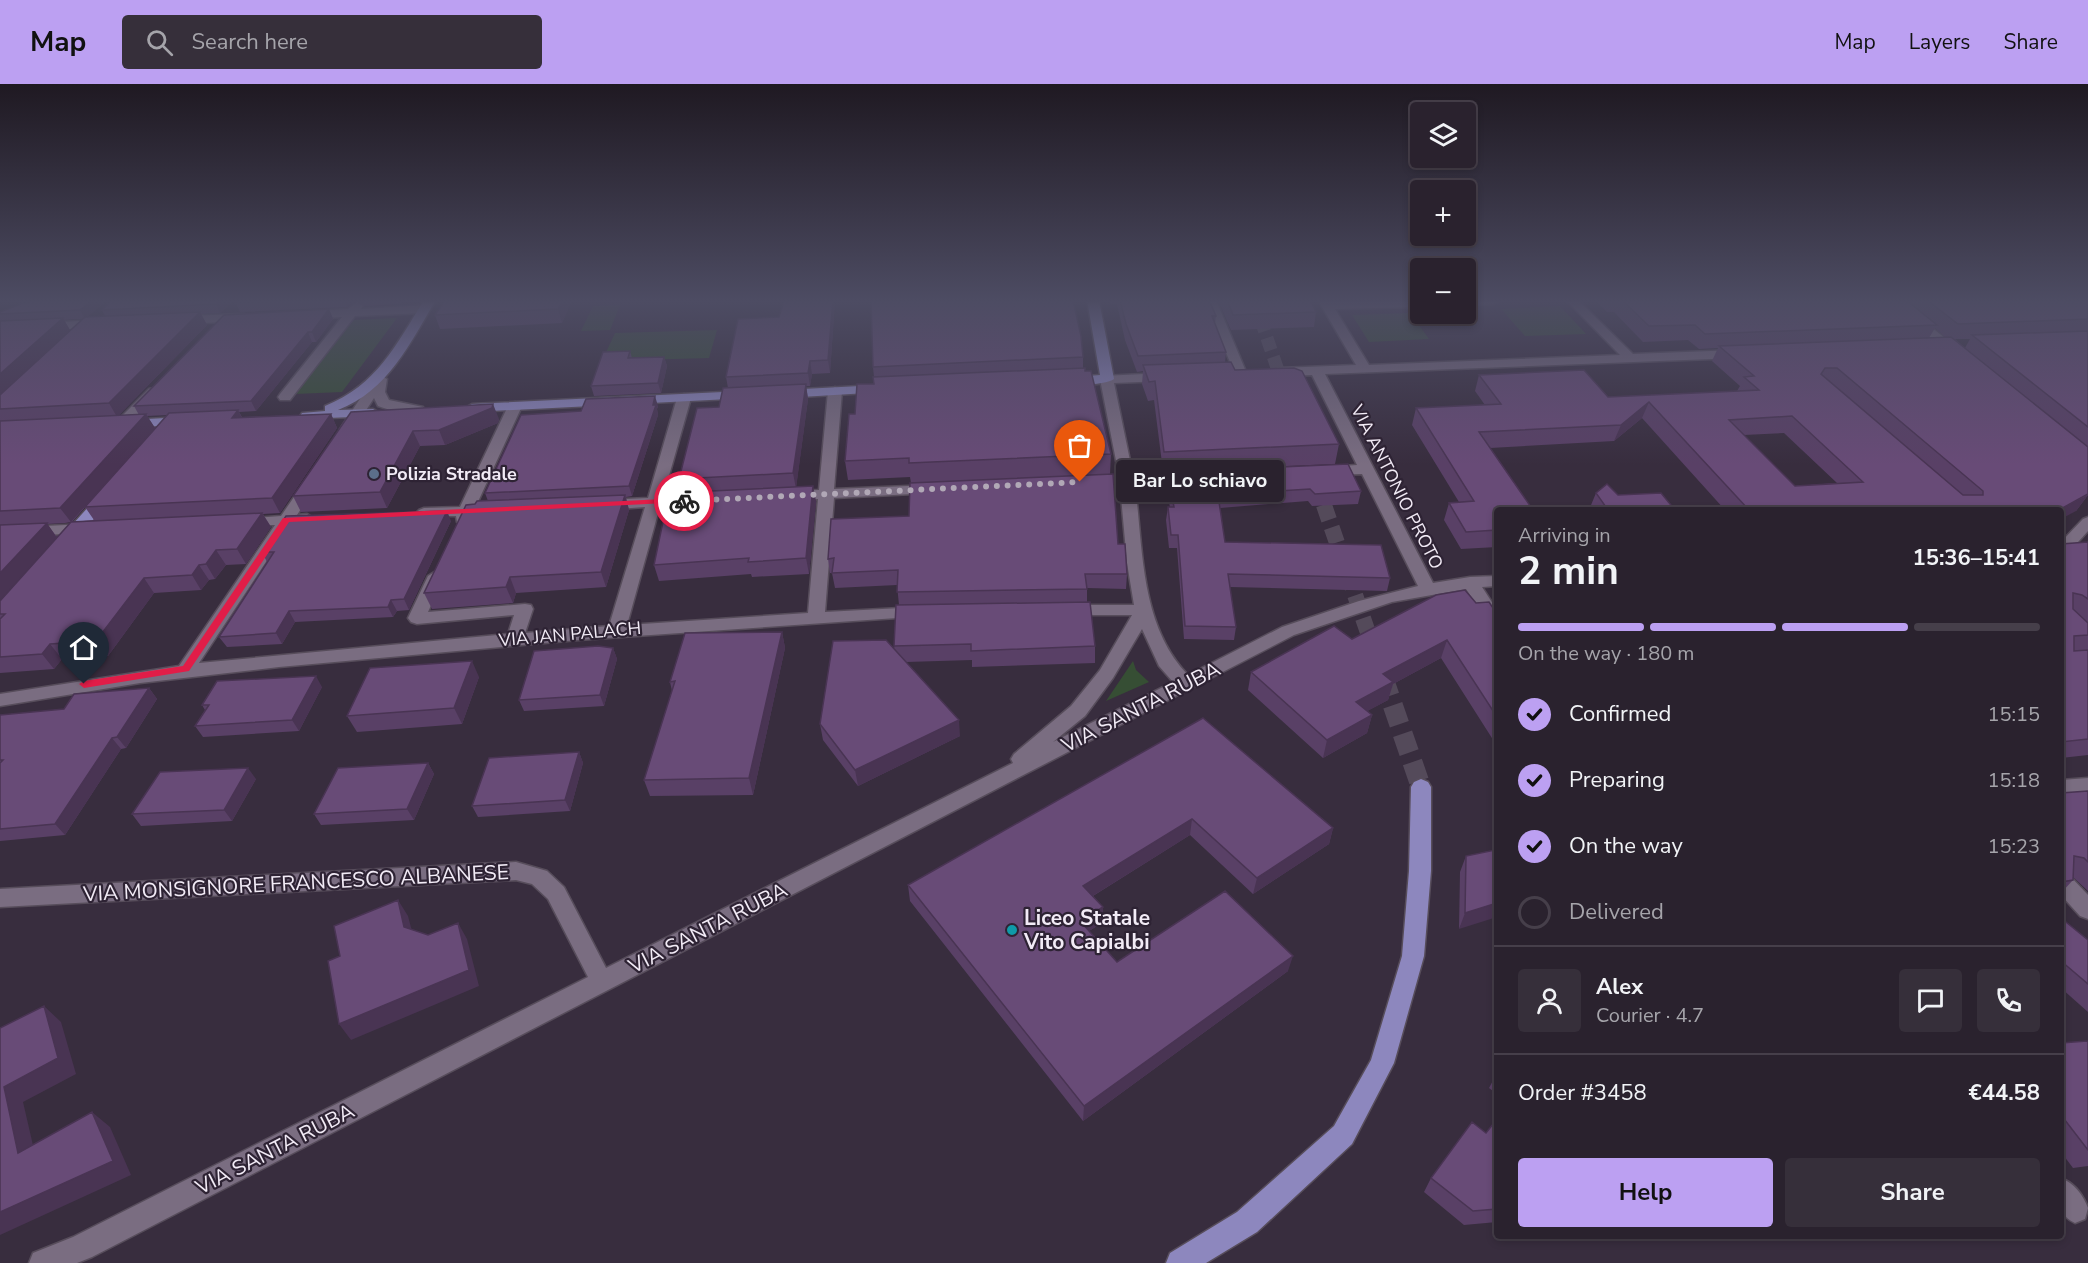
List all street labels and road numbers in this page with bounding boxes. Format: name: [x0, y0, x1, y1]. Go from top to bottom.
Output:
street label: VIA ANTONIO PROTO: [1345, 400, 1449, 573]
street label: VIA JAN PALACH: [497, 616, 642, 652]
street label: VIA SANTA RUBA: [1056, 655, 1225, 760]
street label: VIA MONSIGNORE FRANCESCO ALBANESE: [81, 858, 510, 908]
street label: VIA SANTA RUBA: [623, 876, 792, 981]
street label: VIA SANTA RUBA: [190, 1097, 359, 1202]

